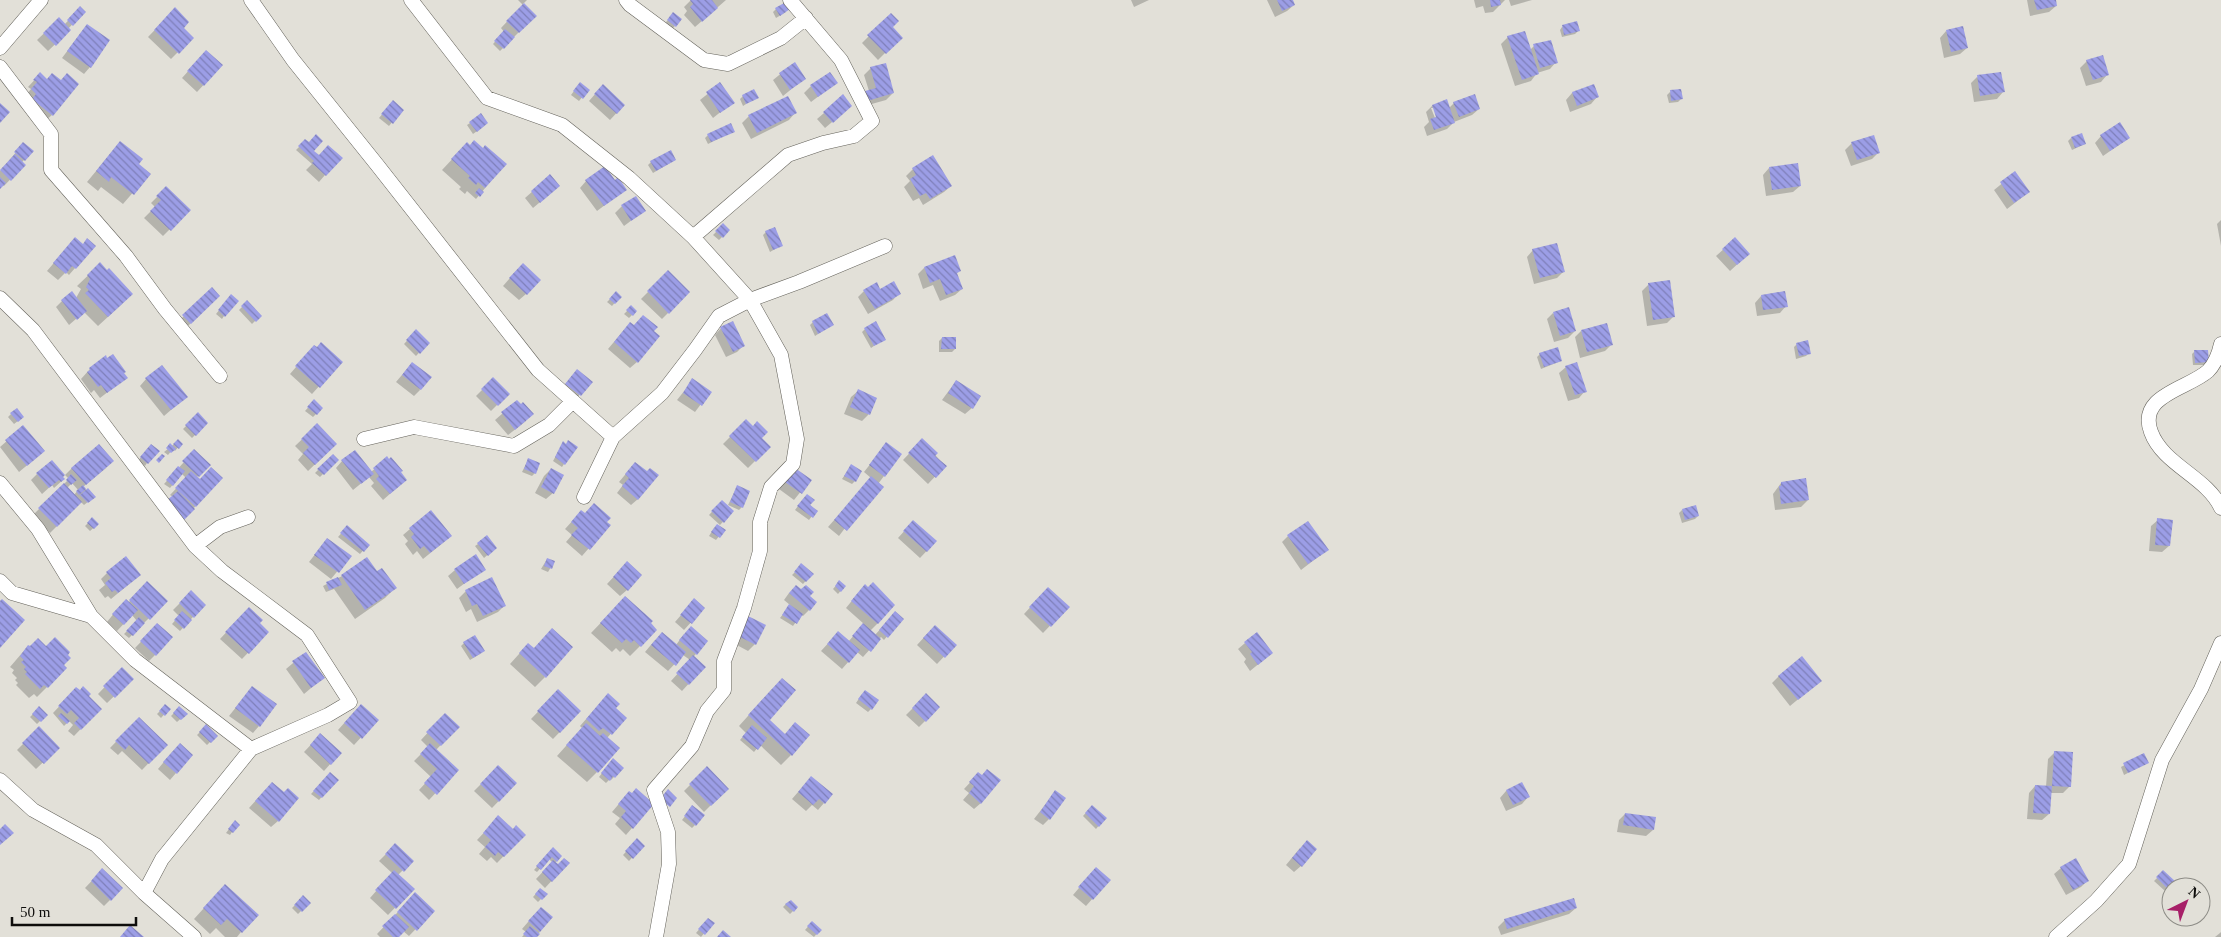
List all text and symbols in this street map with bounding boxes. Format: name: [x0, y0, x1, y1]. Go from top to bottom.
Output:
north arrow: [2161, 877, 2211, 927]
text: N: [2186, 884, 2203, 902]
scale bar: [12, 894, 136, 926]
text: 50 m: [20, 904, 51, 920]

